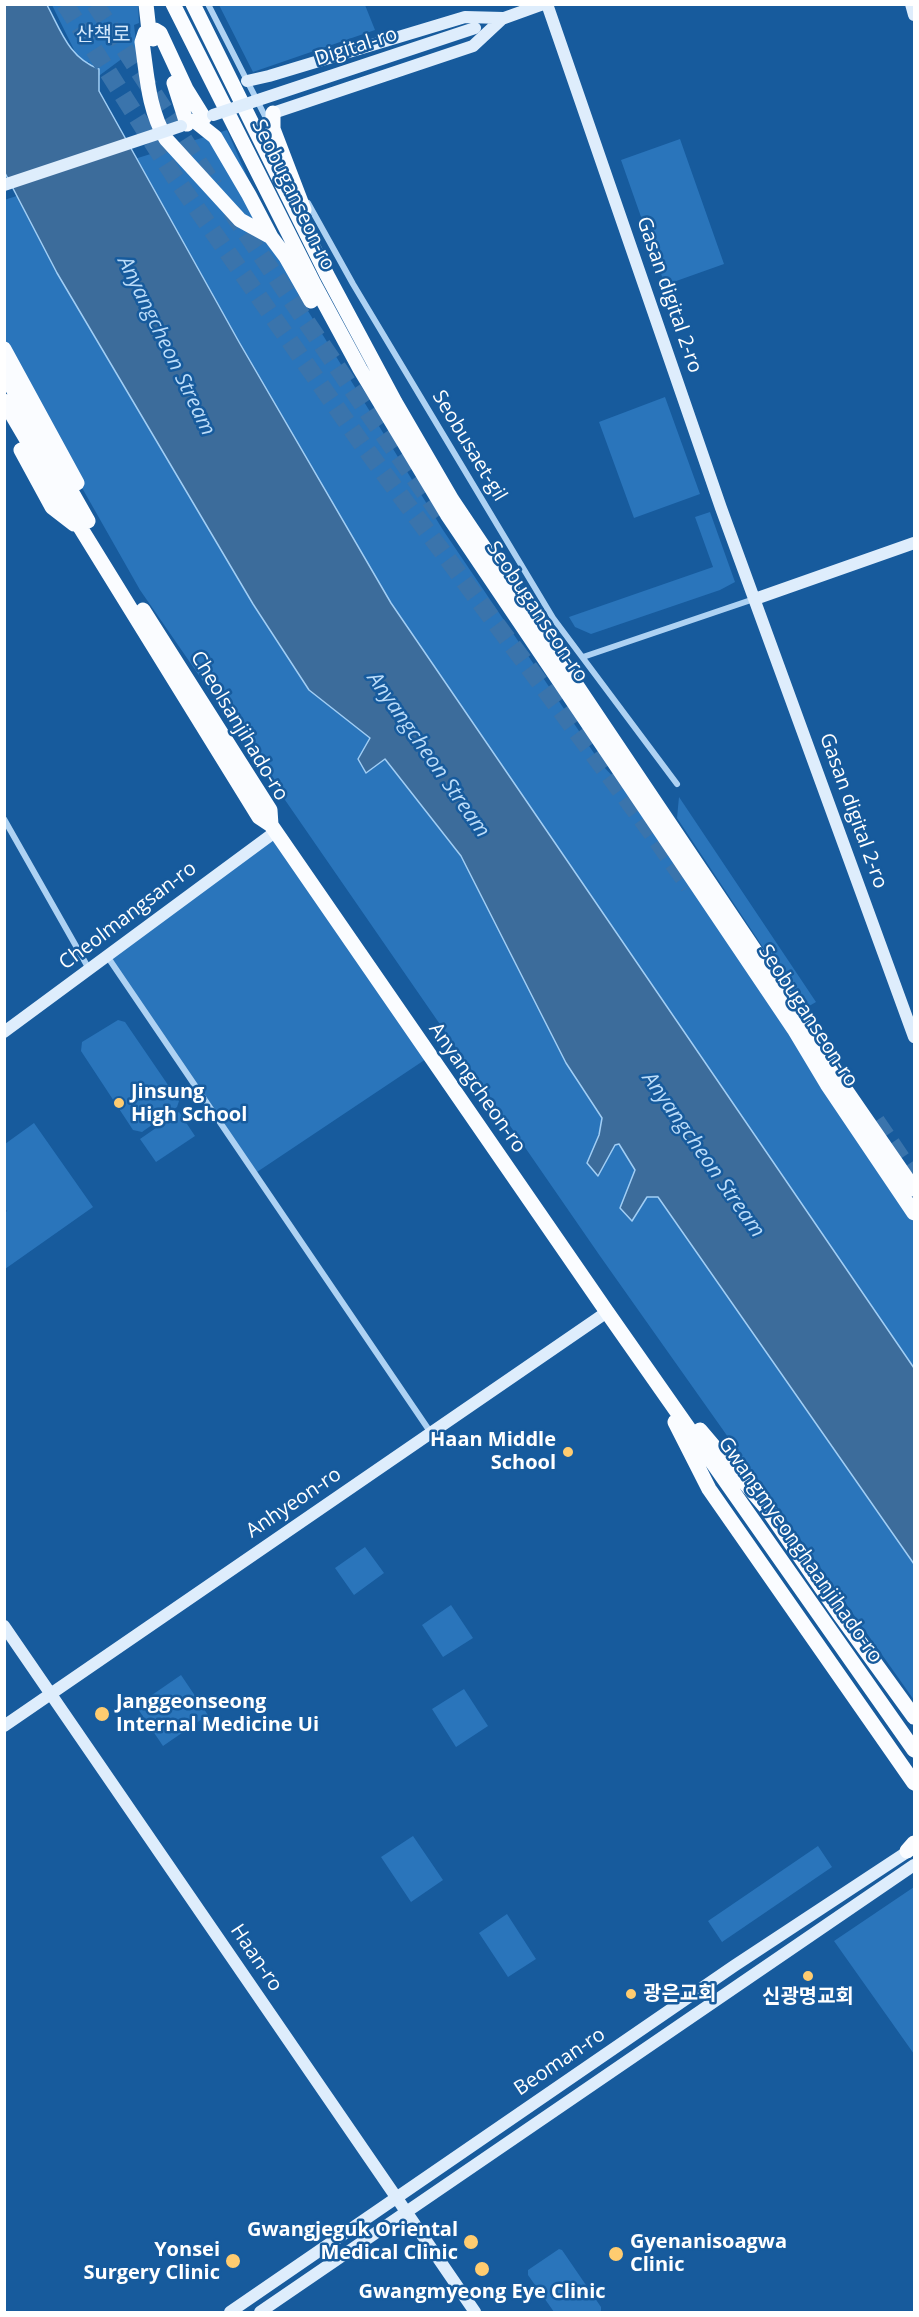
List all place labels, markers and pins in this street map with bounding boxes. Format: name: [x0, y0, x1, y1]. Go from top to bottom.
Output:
place label: Jinsung High School: [131, 1080, 247, 1127]
marker: Jinsung High School: [112, 1096, 126, 1110]
place label: Haan Middle School: [430, 1428, 556, 1475]
marker: Haan Middle School: [561, 1445, 575, 1459]
place label: Janggeonseong Internal Medicine Ui: [116, 1690, 319, 1737]
marker: Janggeonseong Internal Medicine Ui: [93, 1705, 111, 1723]
marker: 신광명교회: [801, 1969, 815, 1983]
place label: 광은교회: [643, 1982, 717, 2006]
place label: 신광명교회: [762, 1985, 854, 2009]
marker: 광은교회: [624, 1987, 638, 2001]
place label: Gwangjeguk Oriental Medical Clinic: [247, 2218, 458, 2265]
place label: Gyenanisoagwa Clinic: [630, 2230, 787, 2277]
marker: Gwangjeguk Oriental Medical Clinic: [462, 2233, 480, 2251]
place label: Yonsei Surgery Clinic: [84, 2238, 220, 2285]
marker: Gyenanisoagwa Clinic: [607, 2245, 625, 2263]
marker: Yonsei Surgery Clinic: [224, 2252, 242, 2270]
marker: Gwangmyeong Eye Clinic: [473, 2260, 491, 2278]
place label: Gwangmyeong Eye Clinic: [358, 2280, 606, 2304]

